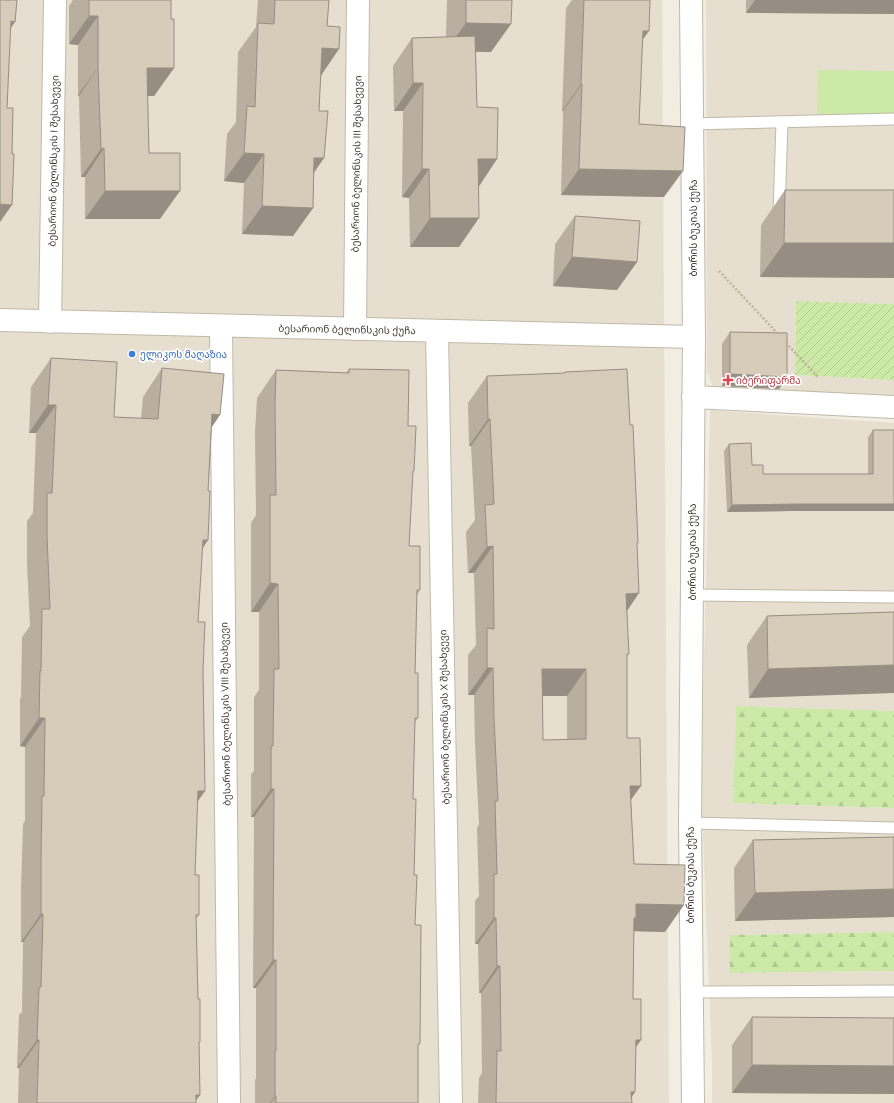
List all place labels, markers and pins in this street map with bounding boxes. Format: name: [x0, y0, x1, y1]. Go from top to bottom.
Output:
place label: ელიკოს მაღაზია: [140, 348, 227, 361]
marker: ელიკოს მაღაზია: [127, 349, 137, 359]
place label: იბერიფარმა: [736, 374, 801, 387]
marker: იბერიფარმა: [723, 375, 733, 385]

